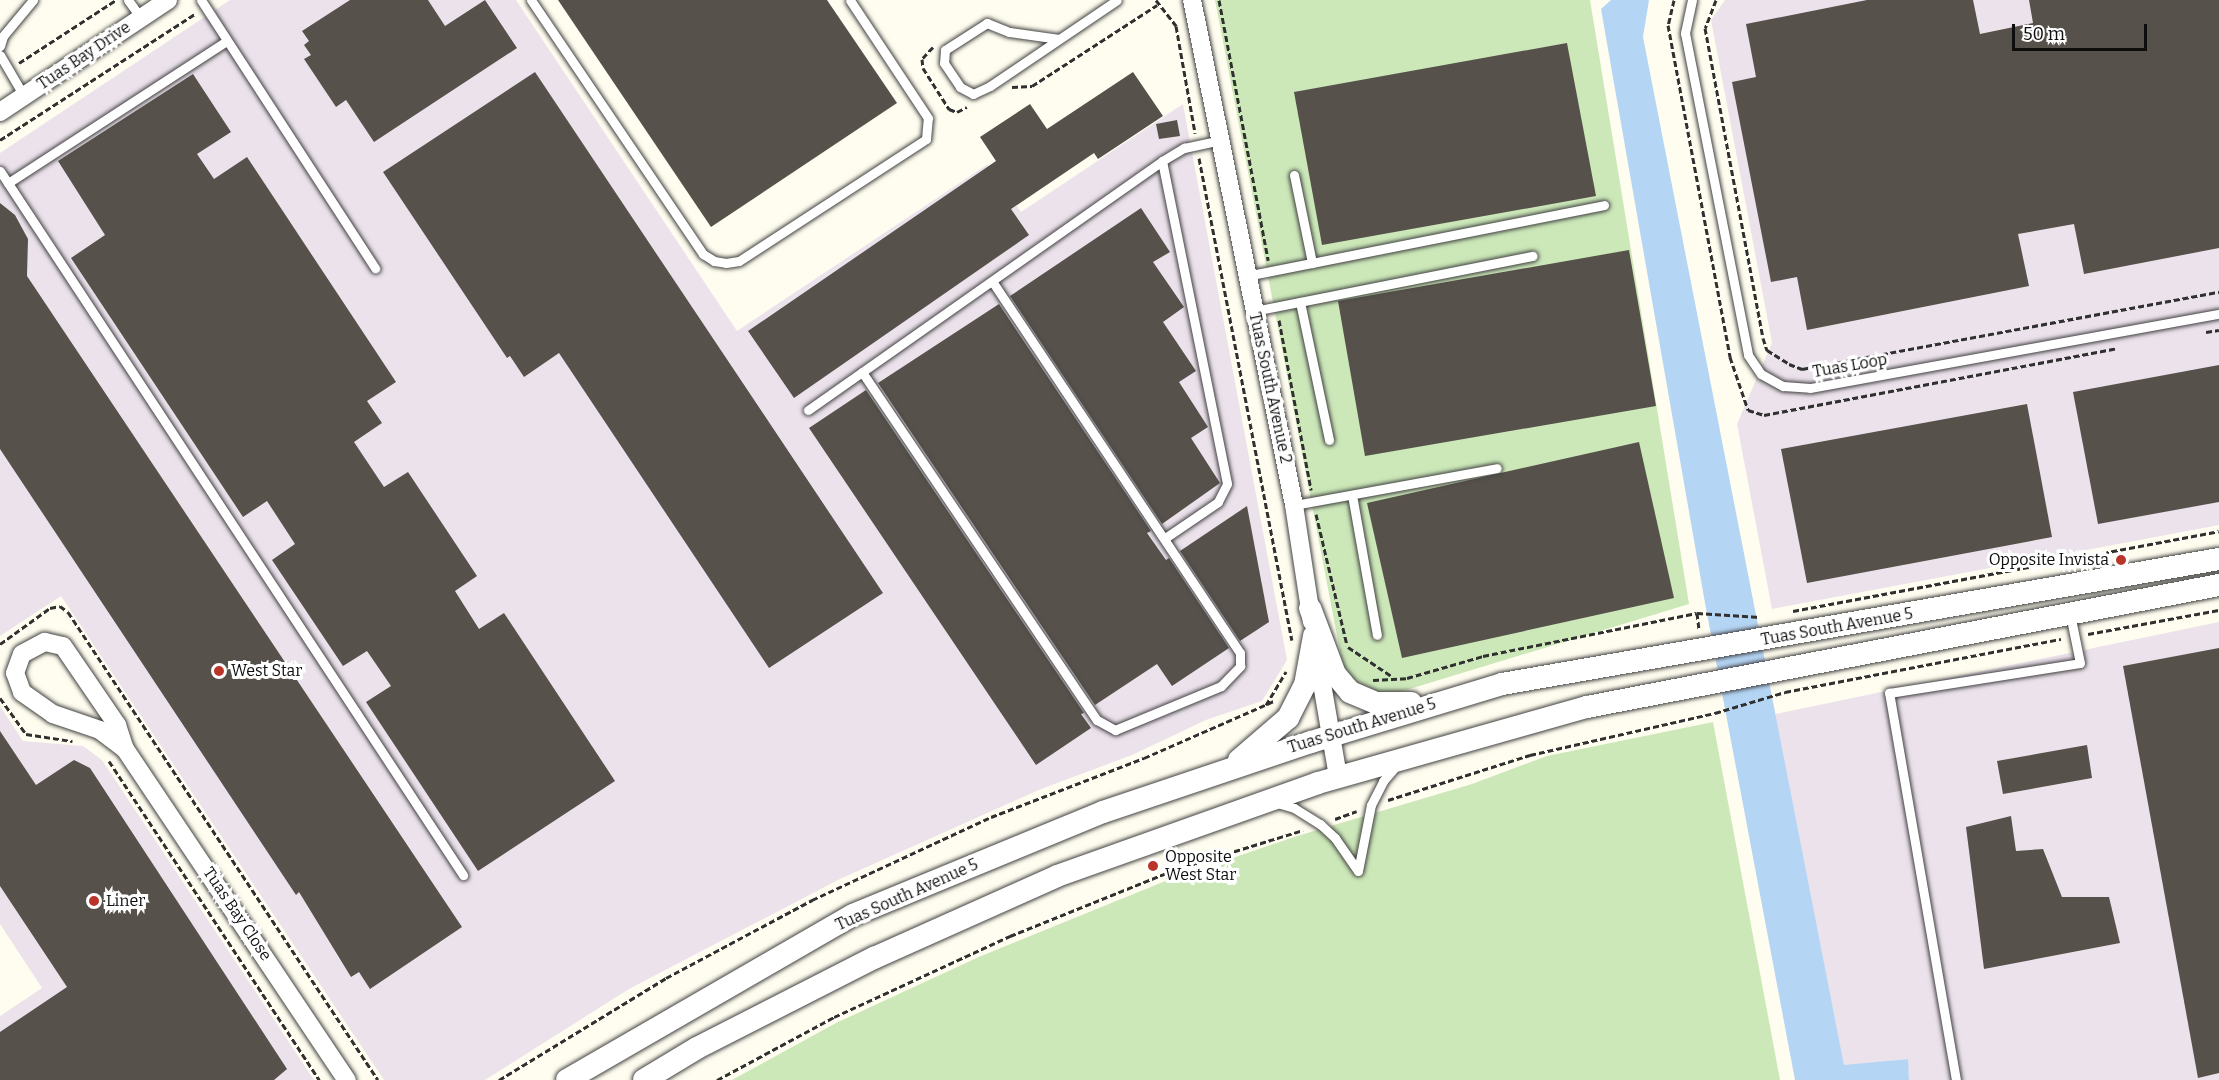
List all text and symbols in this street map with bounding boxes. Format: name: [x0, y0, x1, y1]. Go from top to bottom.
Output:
scale bar: [2015, 12, 2150, 50]
street label: Tuas Bay Drive: [34, 18, 134, 94]
text: 50 m: [2023, 23, 2065, 45]
street label: Tuas South Avenue 2: [1245, 311, 1295, 465]
street label: Tuas Loop: [1811, 350, 1889, 382]
place label: Opposite Invista: [1989, 550, 2109, 570]
marker: Opposite Invista: [2114, 553, 2128, 567]
street label: Tuas South Avenue 5: [1760, 604, 1914, 650]
place label: West Star: [231, 661, 302, 681]
marker: West Star: [212, 664, 226, 678]
street label: Tuas South Avenue 5: [1286, 694, 1438, 758]
place label: Opposite West Star: [1165, 847, 1236, 885]
street label: Tuas South Avenue 5: [833, 855, 981, 935]
marker: Opposite West Star: [1146, 859, 1160, 873]
street label: Tuas Bay Close: [199, 864, 275, 964]
place label: Liner: [106, 891, 145, 911]
marker: Liner: [87, 894, 101, 908]

